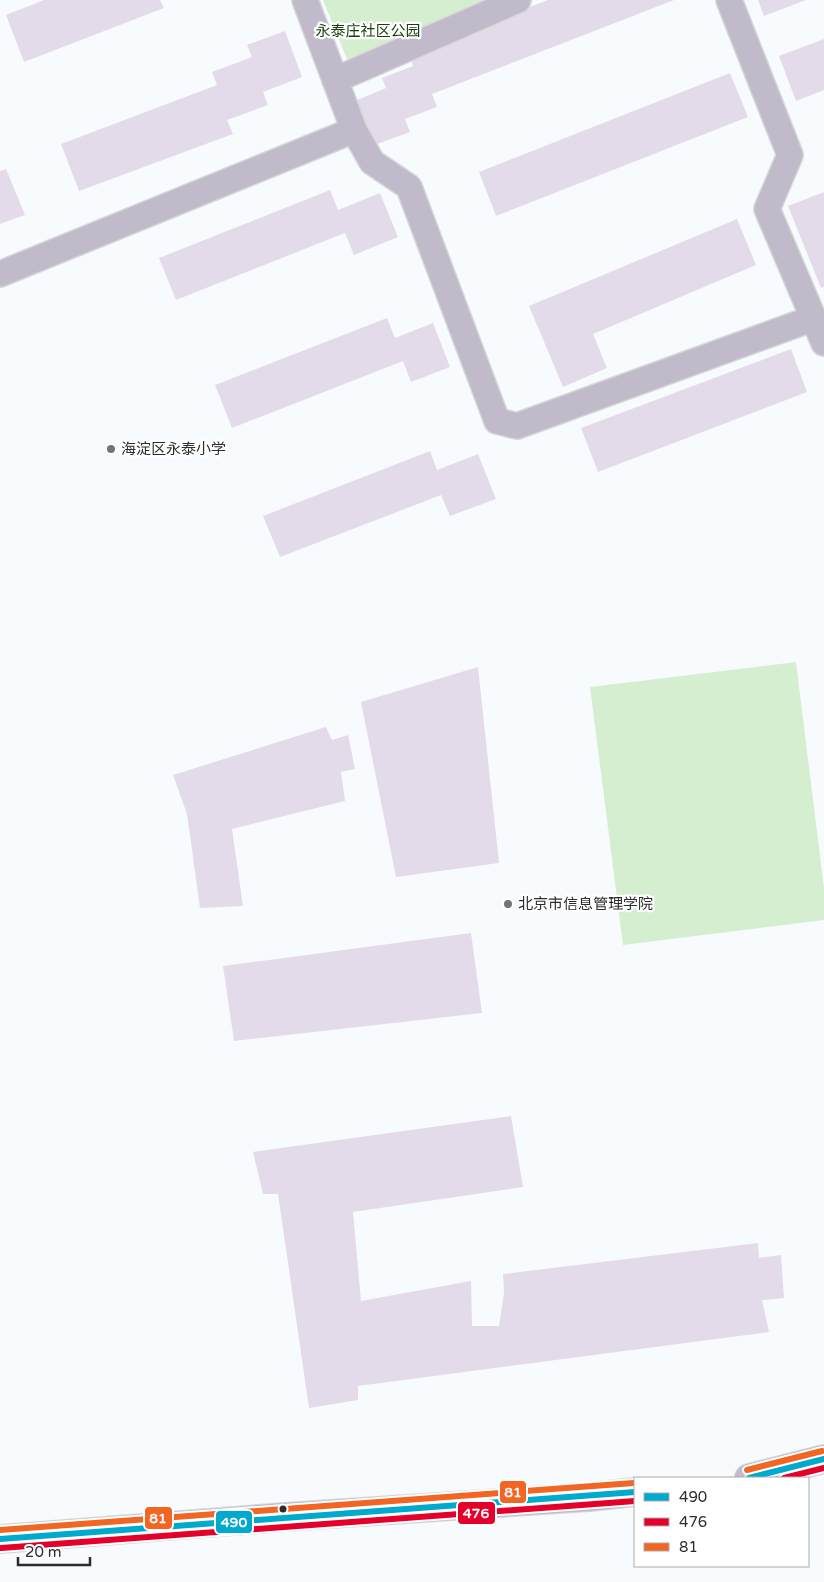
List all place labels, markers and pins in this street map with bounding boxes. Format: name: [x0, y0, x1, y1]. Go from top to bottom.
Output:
place label: 海淀区永泰小学: [121, 440, 226, 458]
marker: 海淀区永泰小学: [105, 443, 117, 455]
place label: 北京市信息管理学院: [518, 895, 653, 913]
marker: 北京市信息管理学院: [502, 898, 514, 910]
unlabelled marker: [278, 1504, 288, 1514]

